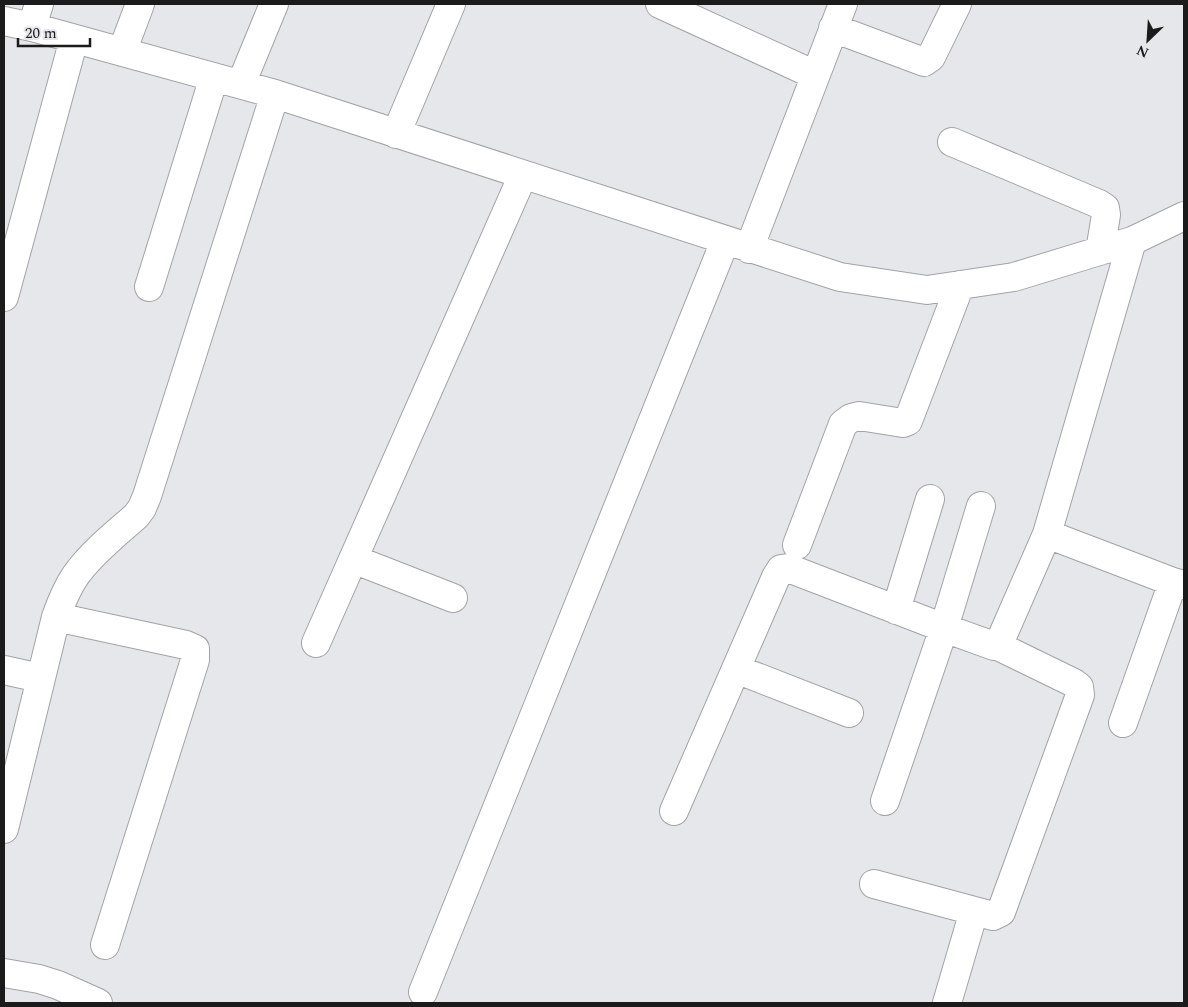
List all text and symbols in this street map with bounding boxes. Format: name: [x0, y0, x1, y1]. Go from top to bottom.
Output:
scale bar: [18, 15, 90, 47]
north arrow: [1123, 15, 1173, 65]
text: 20 m: [25, 22, 57, 45]
text: N: [1133, 39, 1152, 63]

